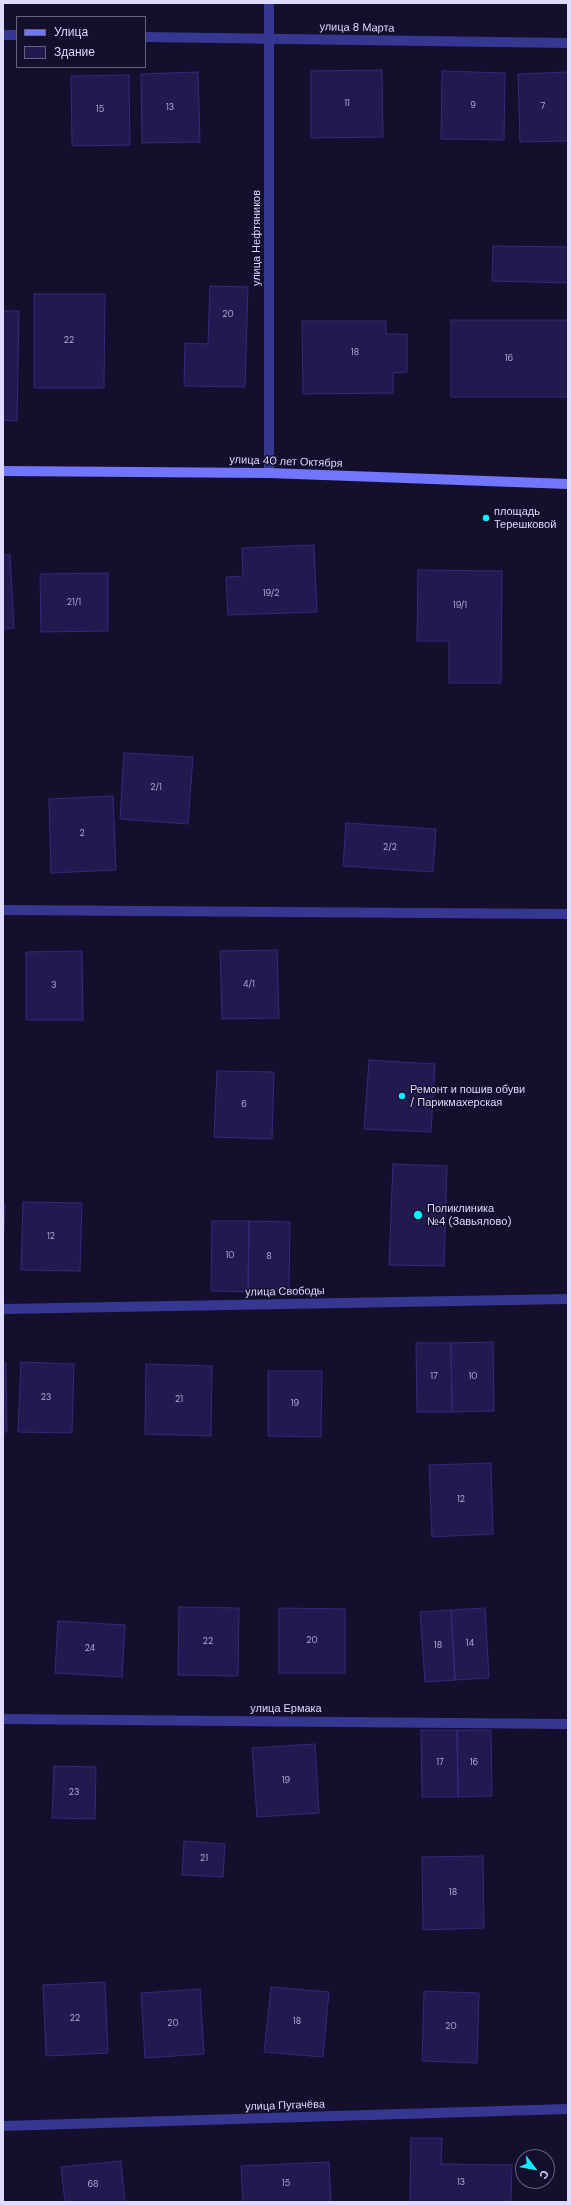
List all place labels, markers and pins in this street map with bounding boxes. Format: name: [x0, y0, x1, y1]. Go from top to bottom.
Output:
place label: площадь Терешковой: [494, 505, 556, 531]
marker: площадь Терешковой: [481, 513, 491, 523]
place label: Ремонт и пошив обуви / Парикмахерская: [410, 1083, 525, 1109]
marker: Ремонт и пошив обуви / Парикмахерская: [397, 1091, 407, 1101]
place label: Поликлиника №4 (Завьялово): [427, 1202, 511, 1228]
marker: Поликлиника №4 (Завьялово): [412, 1209, 424, 1221]

